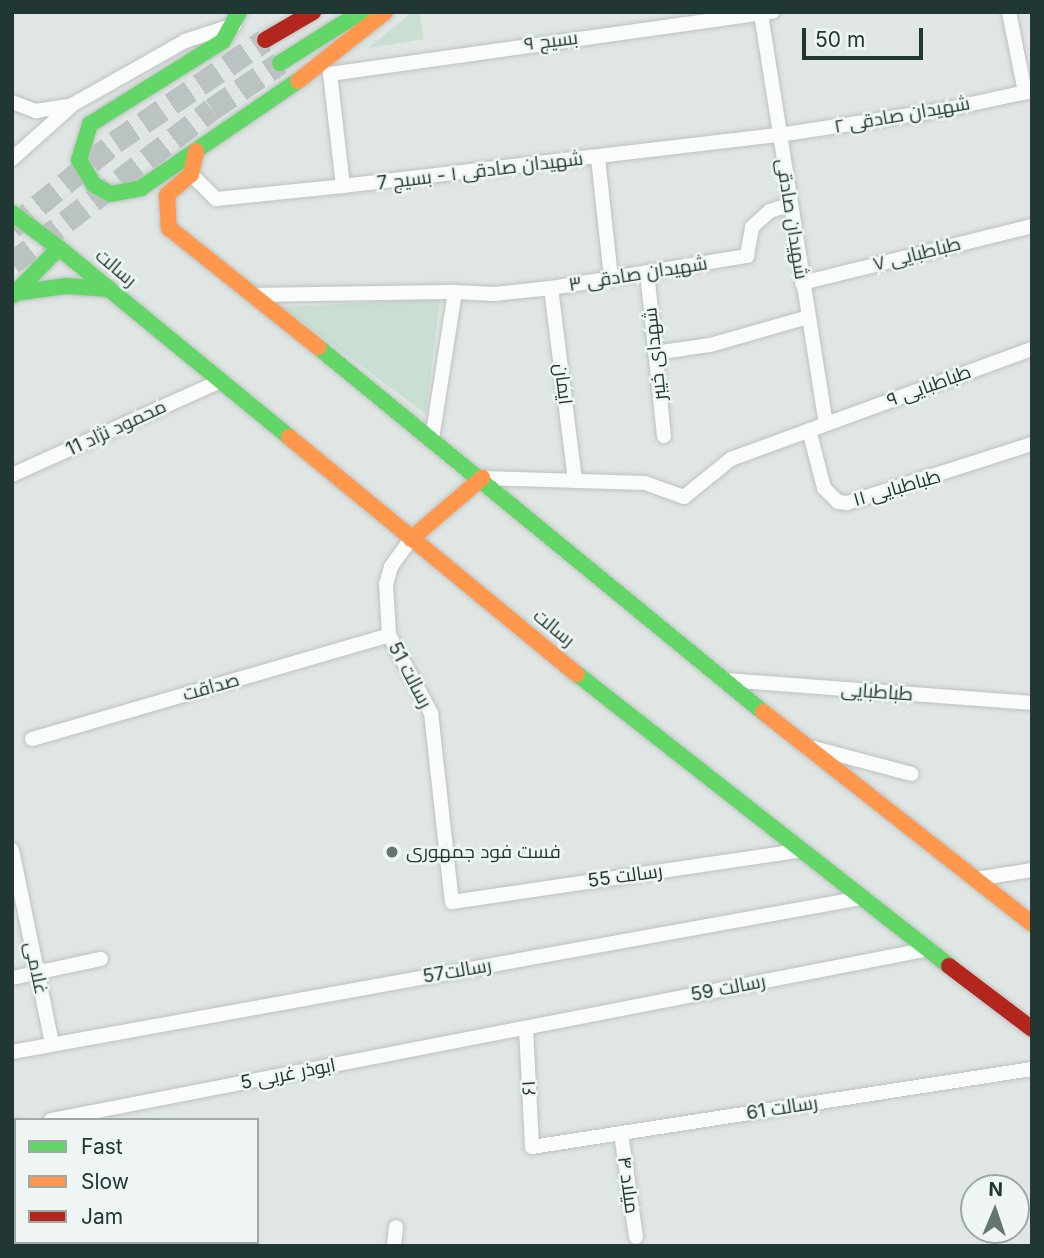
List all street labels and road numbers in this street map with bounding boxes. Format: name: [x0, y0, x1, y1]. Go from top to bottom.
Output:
street label: بسیج ۹: [523, 26, 579, 56]
street label: شهیدان صادقی ۲: [832, 92, 972, 138]
street label: شهیدان صادقی ۱ - بسیج 7: [376, 147, 584, 195]
street label: شهیدان صادقی: [771, 157, 813, 281]
street label: طباطبایی ۷: [871, 232, 963, 276]
street label: رسالت: [91, 244, 141, 292]
street label: شهیدان صادقی ۳: [567, 252, 709, 296]
street label: شهدای خیبر: [639, 306, 671, 402]
street label: طباطبایی ۹: [884, 360, 974, 412]
street label: ایمان: [549, 362, 577, 406]
street label: محمود نژاد 11: [62, 395, 170, 461]
street label: طباطبایی ۱۱: [851, 465, 943, 511]
street label: رسالت: [529, 604, 579, 652]
street label: رسالت 51: [383, 638, 437, 712]
street label: صداقت: [180, 668, 242, 706]
street label: طباطبایی: [840, 678, 914, 706]
street label: رسالت 55: [586, 859, 664, 893]
street label: غلامی: [19, 940, 53, 996]
street label: رسالت57: [421, 954, 493, 988]
street label: رسالت 59: [689, 970, 767, 1006]
street label: ابوذر غربی 5: [239, 1054, 337, 1094]
street label: ۶۱: [517, 1080, 541, 1096]
street label: رسالت 61: [745, 1091, 819, 1125]
street label: میلاد ۴: [613, 1155, 643, 1215]

